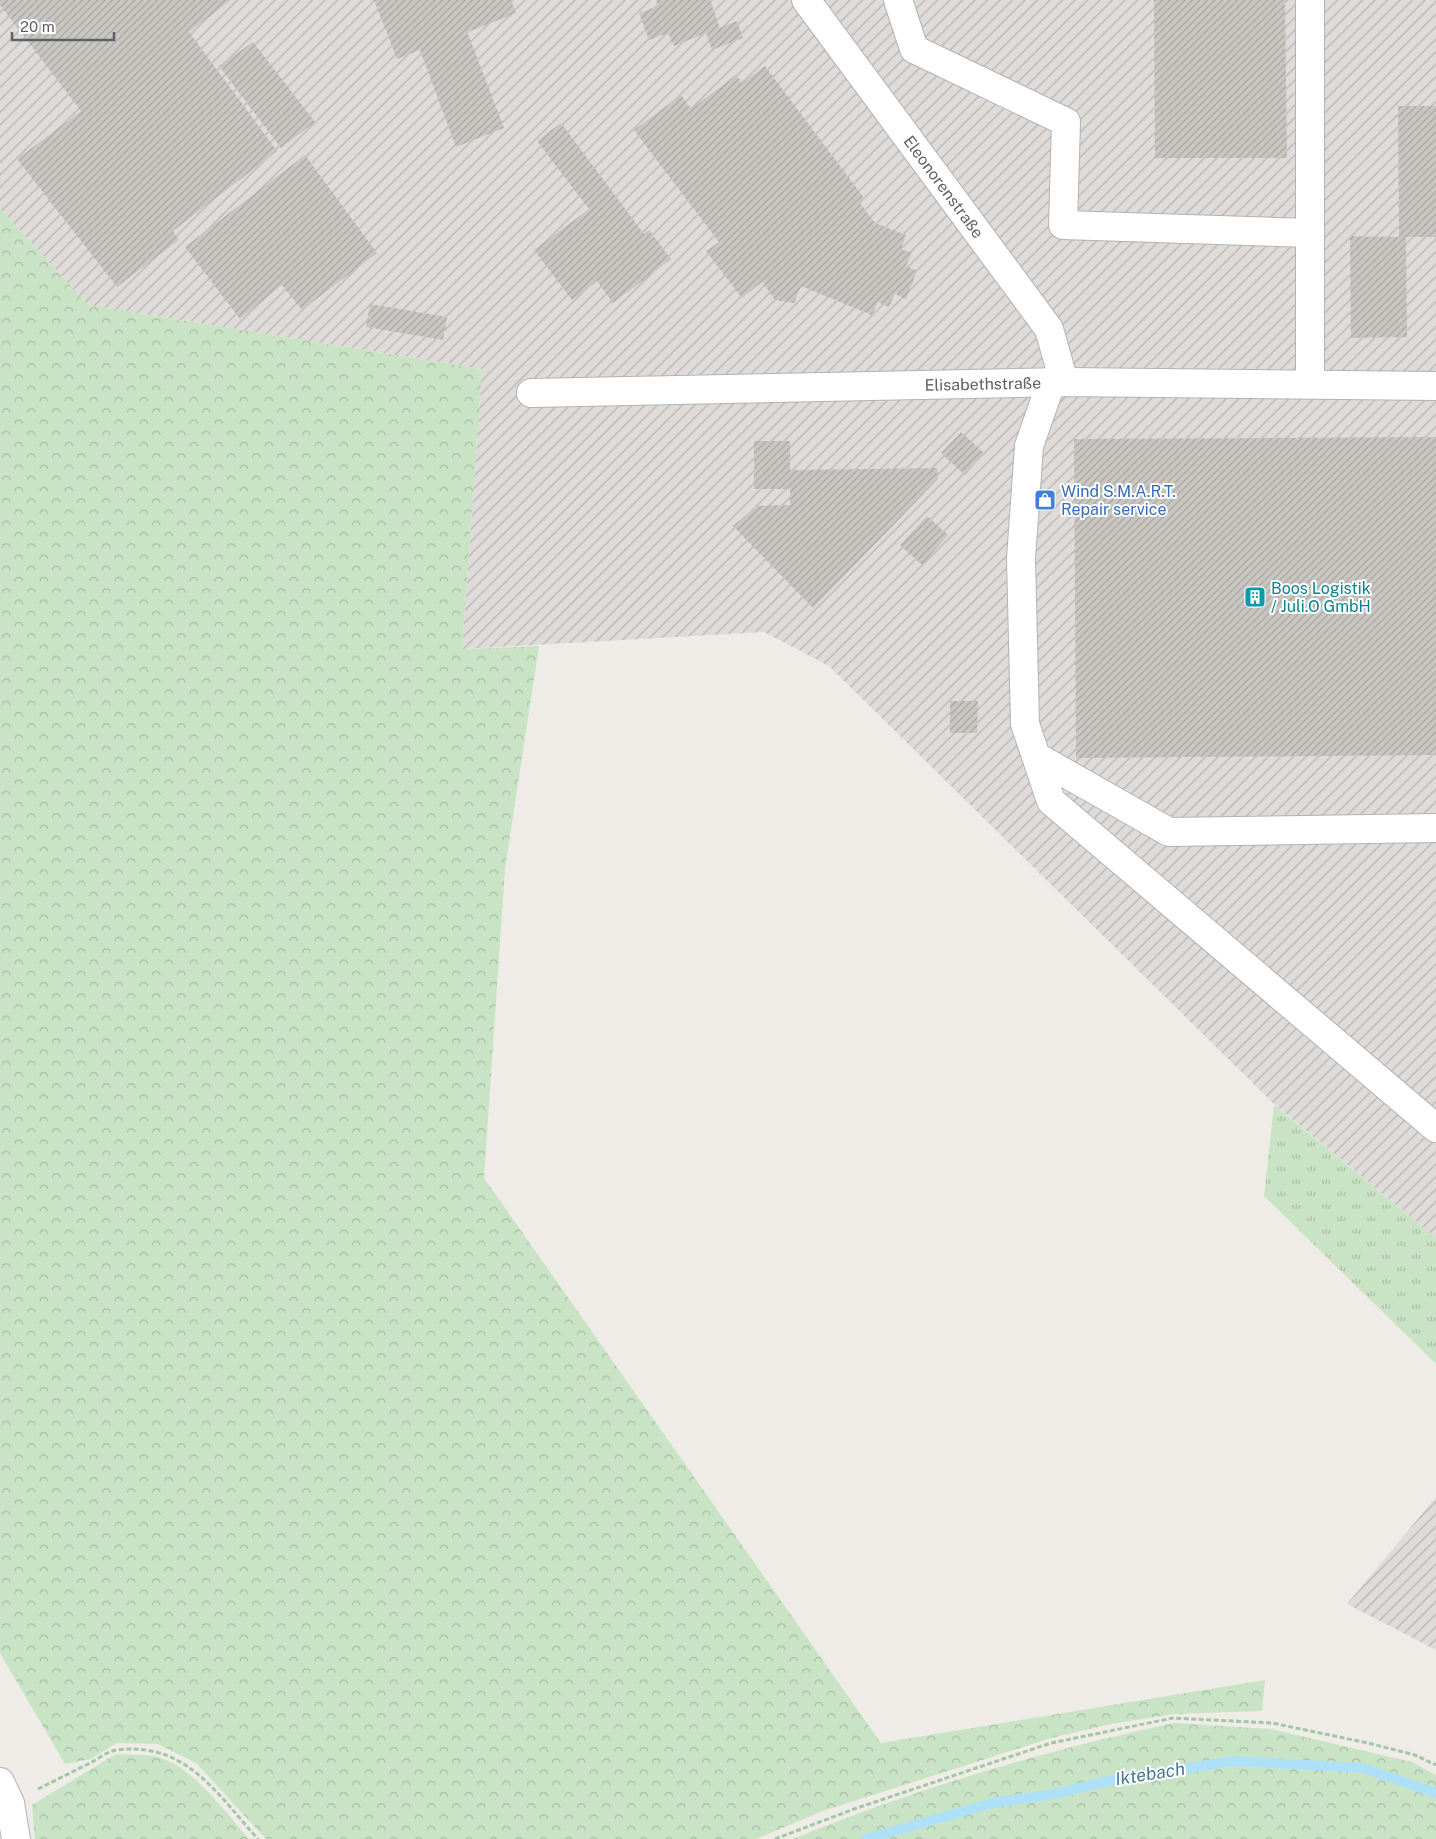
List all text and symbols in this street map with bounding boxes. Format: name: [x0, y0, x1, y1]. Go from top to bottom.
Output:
scale bar: [12, 10, 115, 42]
text: 20 m: [20, 18, 55, 35]
street label: Eleonorenstraße: [899, 132, 987, 242]
street label: Elisabethstraße: [924, 373, 1041, 395]
place label: Wind S.M.A.R.T. Repair service: [1061, 482, 1176, 519]
shop icon: Wind S.M.A.R.T. Repair service: [1033, 488, 1057, 512]
place label: Boos Logistik / Juli.O GmbH: [1271, 579, 1371, 616]
building icon: Boos Logistik / Juli.O GmbH: [1243, 585, 1267, 609]
water label: Iktebach: [1114, 1758, 1186, 1789]

